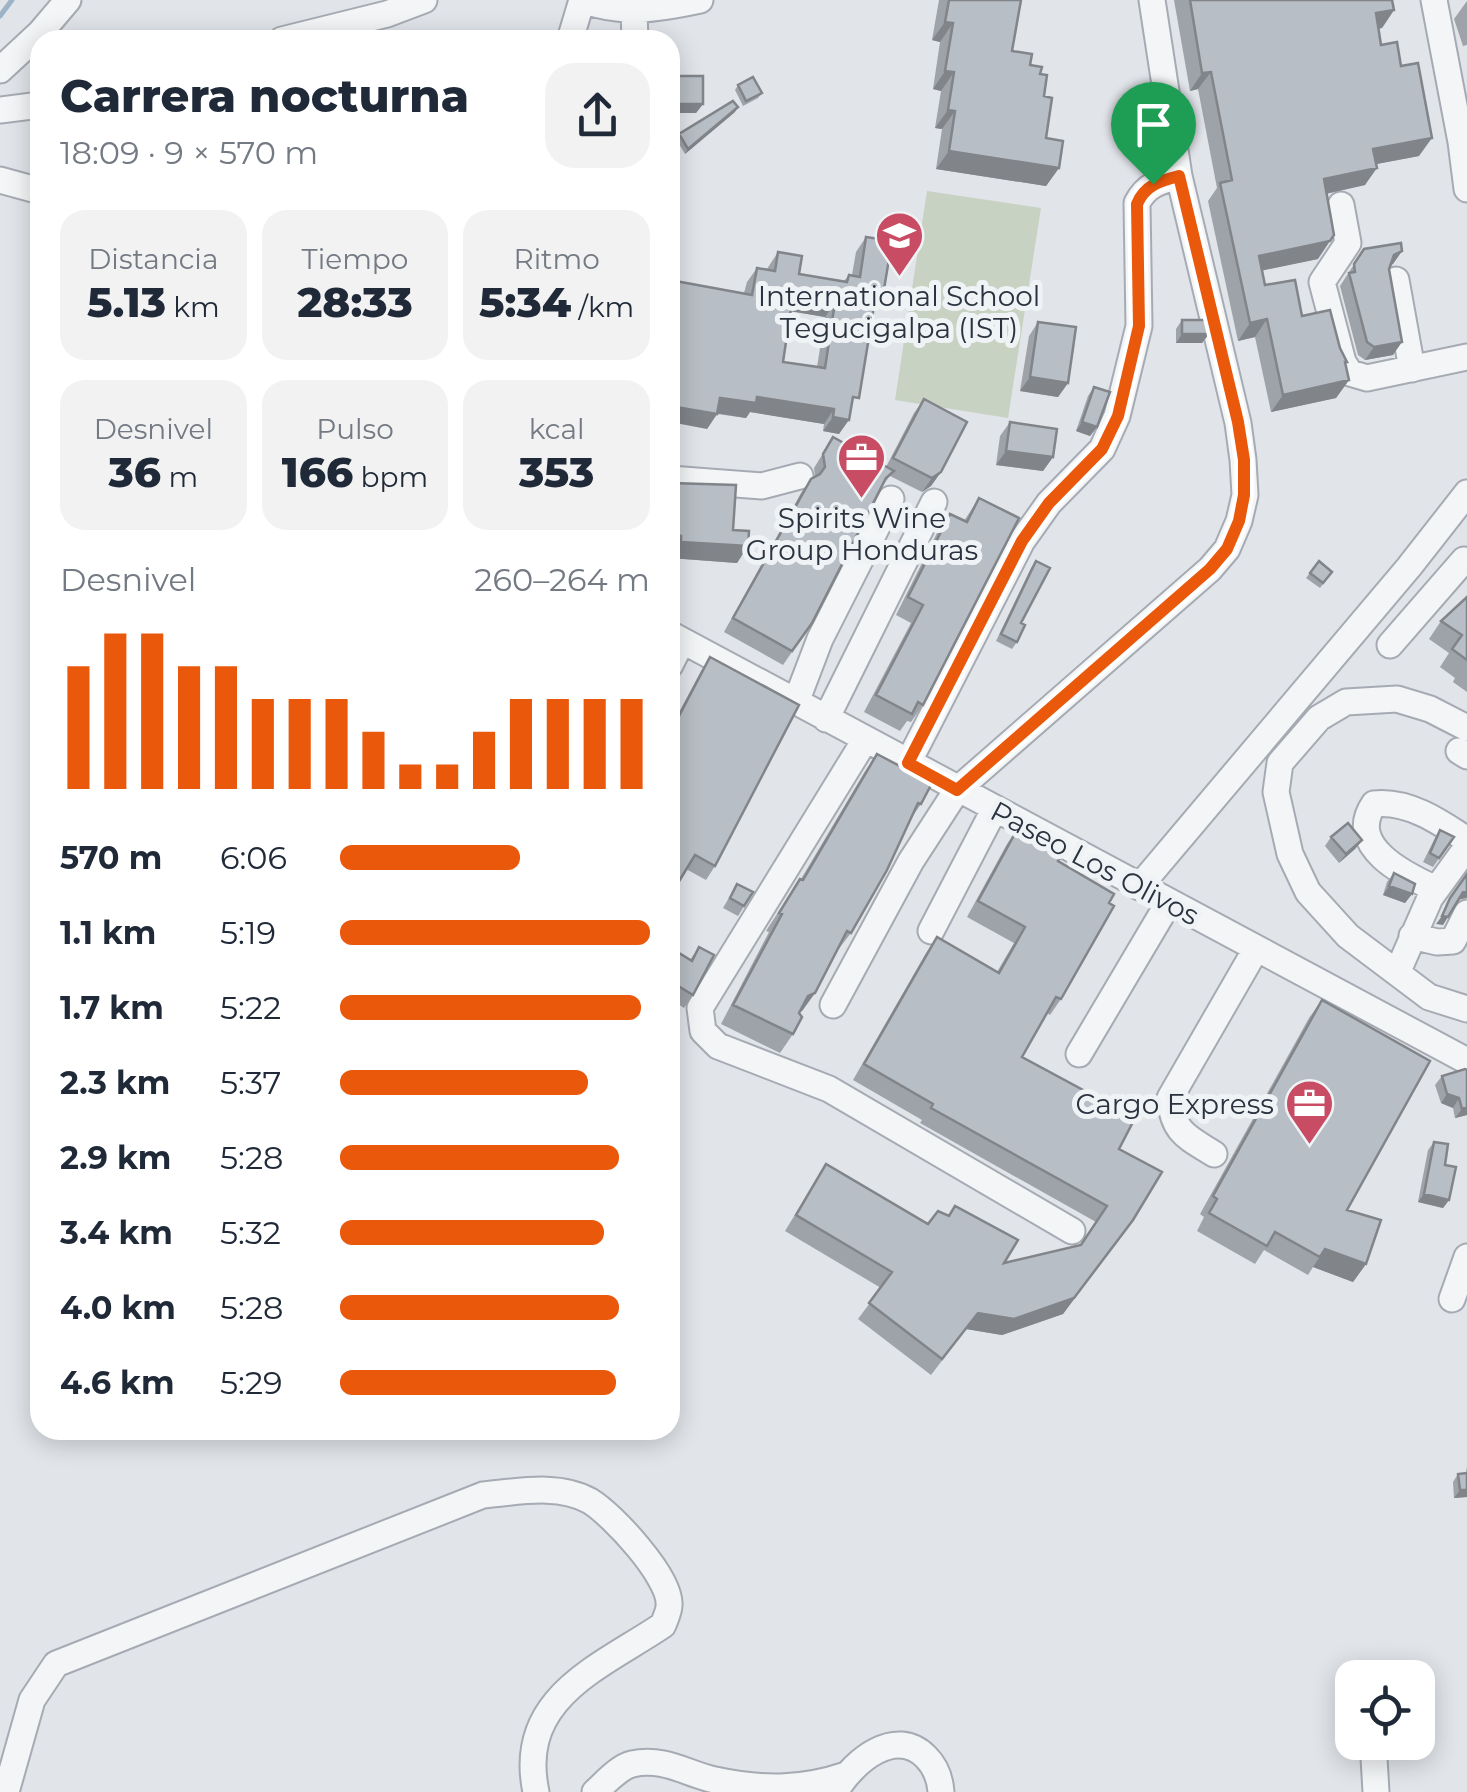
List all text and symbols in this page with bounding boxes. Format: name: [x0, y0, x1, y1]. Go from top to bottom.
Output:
button: share: [545, 63, 650, 168]
text: Carrera nocturna: [60, 68, 469, 123]
pin: [1111, 82, 1196, 185]
icon: arrive: [1126, 97, 1181, 152]
text: 18:09 · 9 × 570 m: [60, 133, 318, 172]
school or university icon: International School Tegucigalpa (IST): [873, 210, 925, 278]
text: Distancia: [88, 242, 218, 276]
text: Tiempo: [302, 242, 408, 276]
text: Ritmo: [514, 242, 600, 276]
text: 5.13: [87, 276, 166, 328]
text: 28:33: [297, 276, 413, 328]
text: 5:34: [479, 276, 571, 328]
place label: International School Tegucigalpa (IST): [758, 279, 1040, 345]
text: km: [166, 290, 220, 324]
text: /km: [571, 290, 634, 324]
text: Desnivel: [94, 412, 213, 446]
text: Pulso: [316, 412, 394, 446]
text: kcal: [529, 412, 585, 446]
office icon: Spirits Wine Group Honduras: [836, 432, 888, 500]
text: 36: [109, 446, 161, 498]
text: 166: [282, 446, 353, 498]
text: 353: [519, 446, 594, 498]
text: m: [161, 460, 198, 494]
text: bpm: [353, 460, 428, 494]
place label: Spirits Wine Group Honduras: [746, 501, 978, 567]
text: Desnivel: [60, 560, 196, 599]
text: 260–264 m: [474, 560, 650, 599]
street label: Paseo Los Olivos: [985, 794, 1205, 932]
text: 570 m: [60, 838, 162, 877]
text: 6:06: [220, 838, 287, 877]
text: 1.1 km: [60, 913, 156, 952]
text: 5:19: [220, 913, 276, 952]
text: 1.7 km: [60, 988, 164, 1027]
text: 5:22: [220, 988, 281, 1027]
text: 2.3 km: [60, 1063, 170, 1102]
text: 5:37: [220, 1063, 281, 1102]
office icon: Cargo Express: [1283, 1078, 1335, 1146]
place label: Cargo Express: [1076, 1087, 1274, 1121]
text: 2.9 km: [60, 1138, 171, 1177]
text: 5:28: [220, 1138, 284, 1177]
text: 3.4 km: [60, 1213, 173, 1252]
text: 5:32: [220, 1213, 281, 1252]
text: 4.0 km: [60, 1288, 176, 1327]
text: 5:28: [220, 1288, 284, 1327]
text: 4.6 km: [60, 1363, 175, 1402]
text: 5:29: [220, 1363, 283, 1402]
map controls: [1335, 1660, 1435, 1760]
button: locate: [1335, 1660, 1435, 1760]

